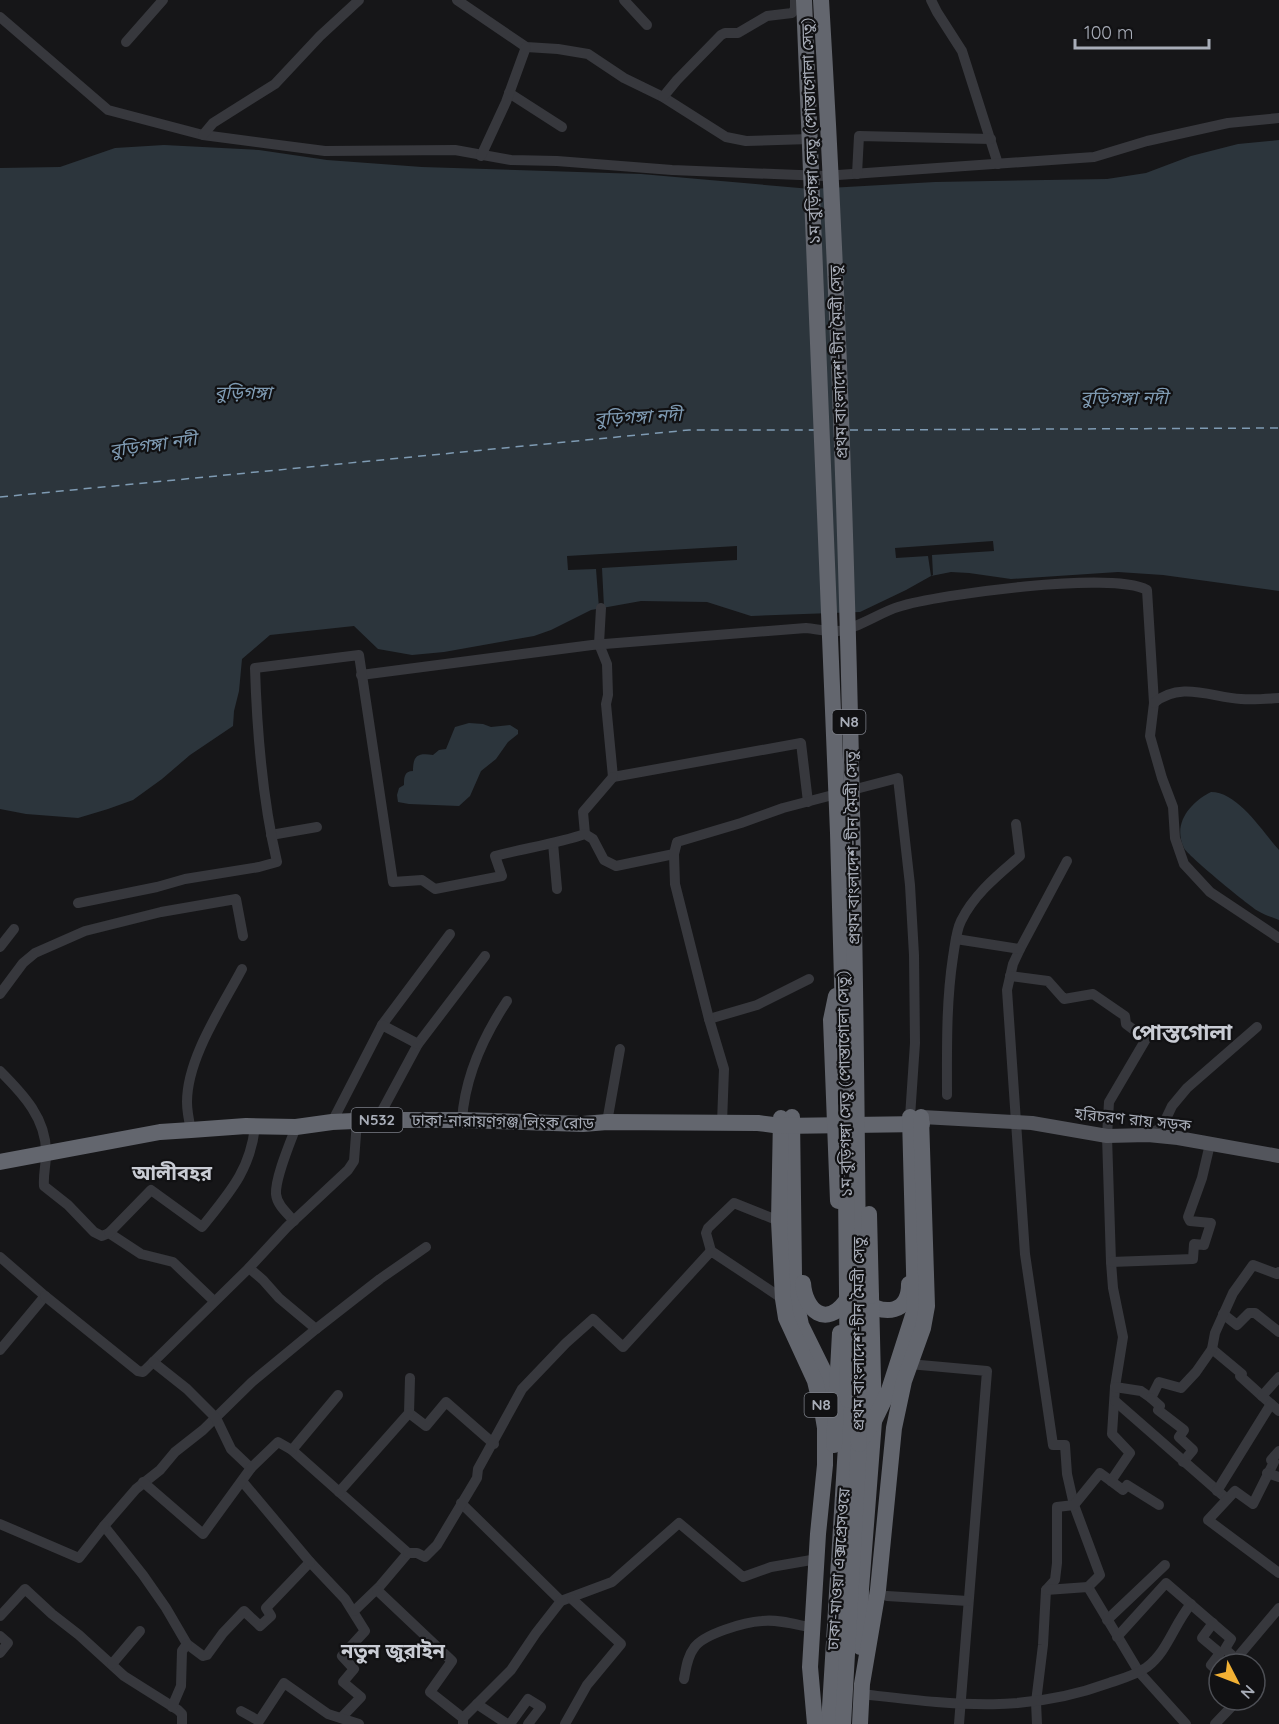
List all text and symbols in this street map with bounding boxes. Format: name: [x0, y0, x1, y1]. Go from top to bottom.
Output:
scale bar: [1075, 12, 1208, 50]
street label: ১ম বুড়িগঙ্গা সেতু (পোস্তাগোলা সেতু): [796, 17, 824, 245]
text: 100 m: [1084, 21, 1133, 44]
street label: প্রথম বাংলাদেশ-চীন মৈত্রী সেতু: [825, 264, 851, 459]
water label: বুড়িগঙ্গা: [214, 381, 275, 404]
water label: বুড়িগঙ্গা নদী: [1080, 386, 1171, 409]
water label: বুড়িগঙ্গা নদী: [594, 403, 686, 430]
water label: বুড়িগঙ্গা নদী: [108, 427, 201, 462]
road number: N8: [832, 710, 866, 734]
street label: প্রথম বাংলাদেশ-চীন মৈত্রী সেতু: [840, 750, 864, 945]
street label: ১ম বুড়িগঙ্গা সেতু (পোস্তাগোলা সেতু): [832, 970, 856, 1198]
district label: পোস্তগোলা: [1132, 1018, 1233, 1046]
street label: হরিচরণ রায় সড়ক: [1073, 1103, 1193, 1135]
road number: N532: [352, 1108, 403, 1132]
street label: ঢাকা-নারায়ণগঞ্জ লিংক রোড: [411, 1109, 595, 1133]
district label: আলীবহর: [131, 1160, 213, 1185]
street label: প্রথম বাংলাদেশ-চীন মৈত্রী সেতু: [848, 1236, 868, 1431]
road number: N8: [804, 1393, 838, 1417]
street label: ঢাকা-মাওয়া এক্সপ্রেসওয়ে: [822, 1486, 854, 1652]
district label: নতুন জুরাইন: [340, 1638, 445, 1664]
north arrow: [1207, 1652, 1267, 1712]
text: N: [1237, 1681, 1260, 1703]

